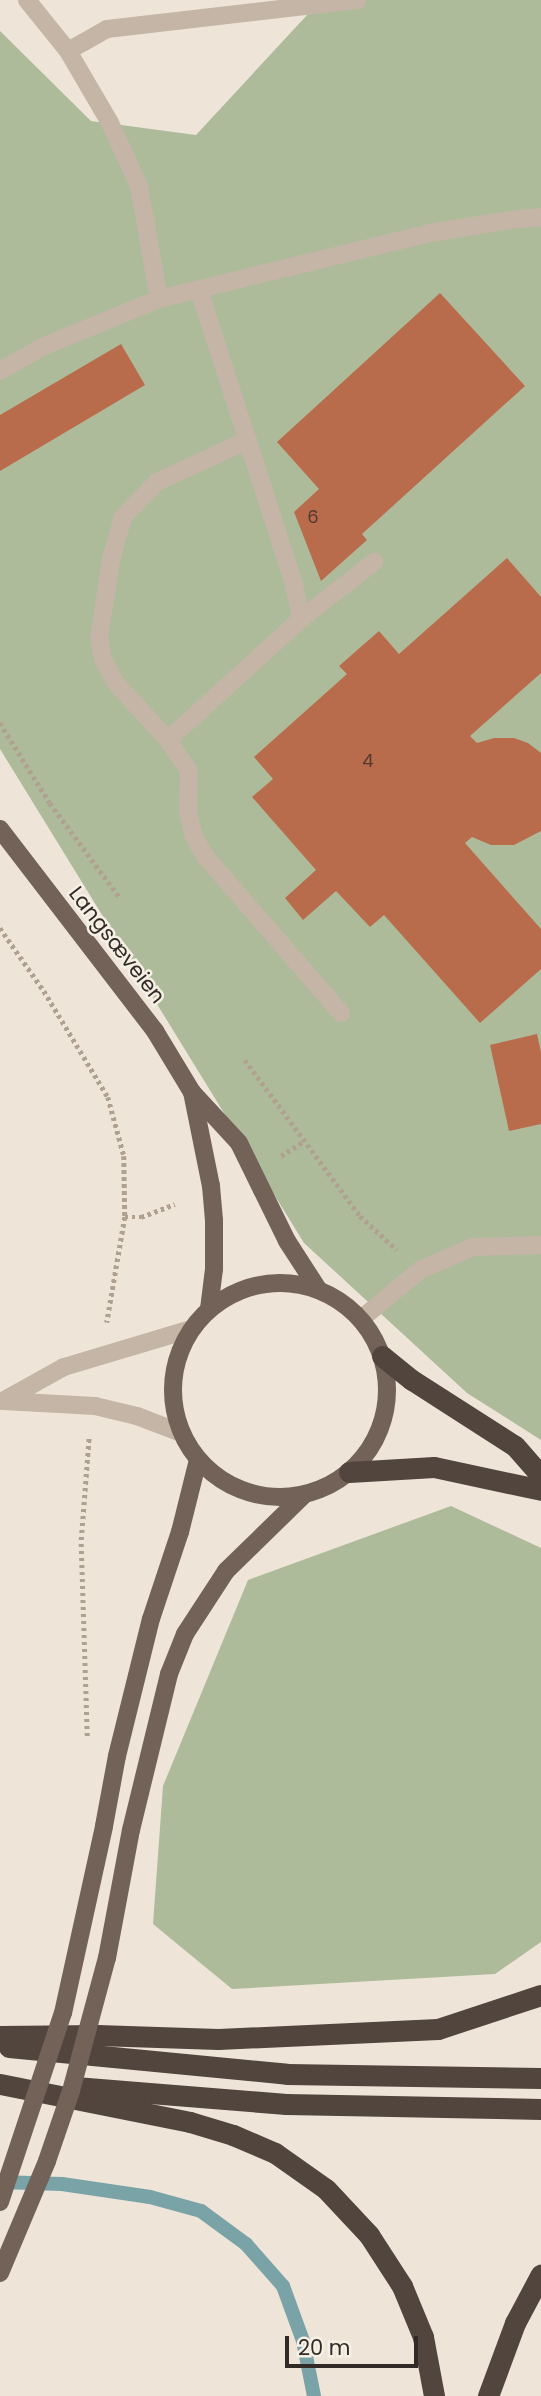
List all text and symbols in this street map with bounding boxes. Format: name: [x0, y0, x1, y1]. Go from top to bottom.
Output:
house number: 6: [307, 506, 319, 528]
house number: 4: [362, 750, 374, 772]
street label: Langsæveien: [64, 882, 170, 1008]
scale bar: [289, 2322, 422, 2366]
text: 20 m: [298, 2333, 351, 2362]

